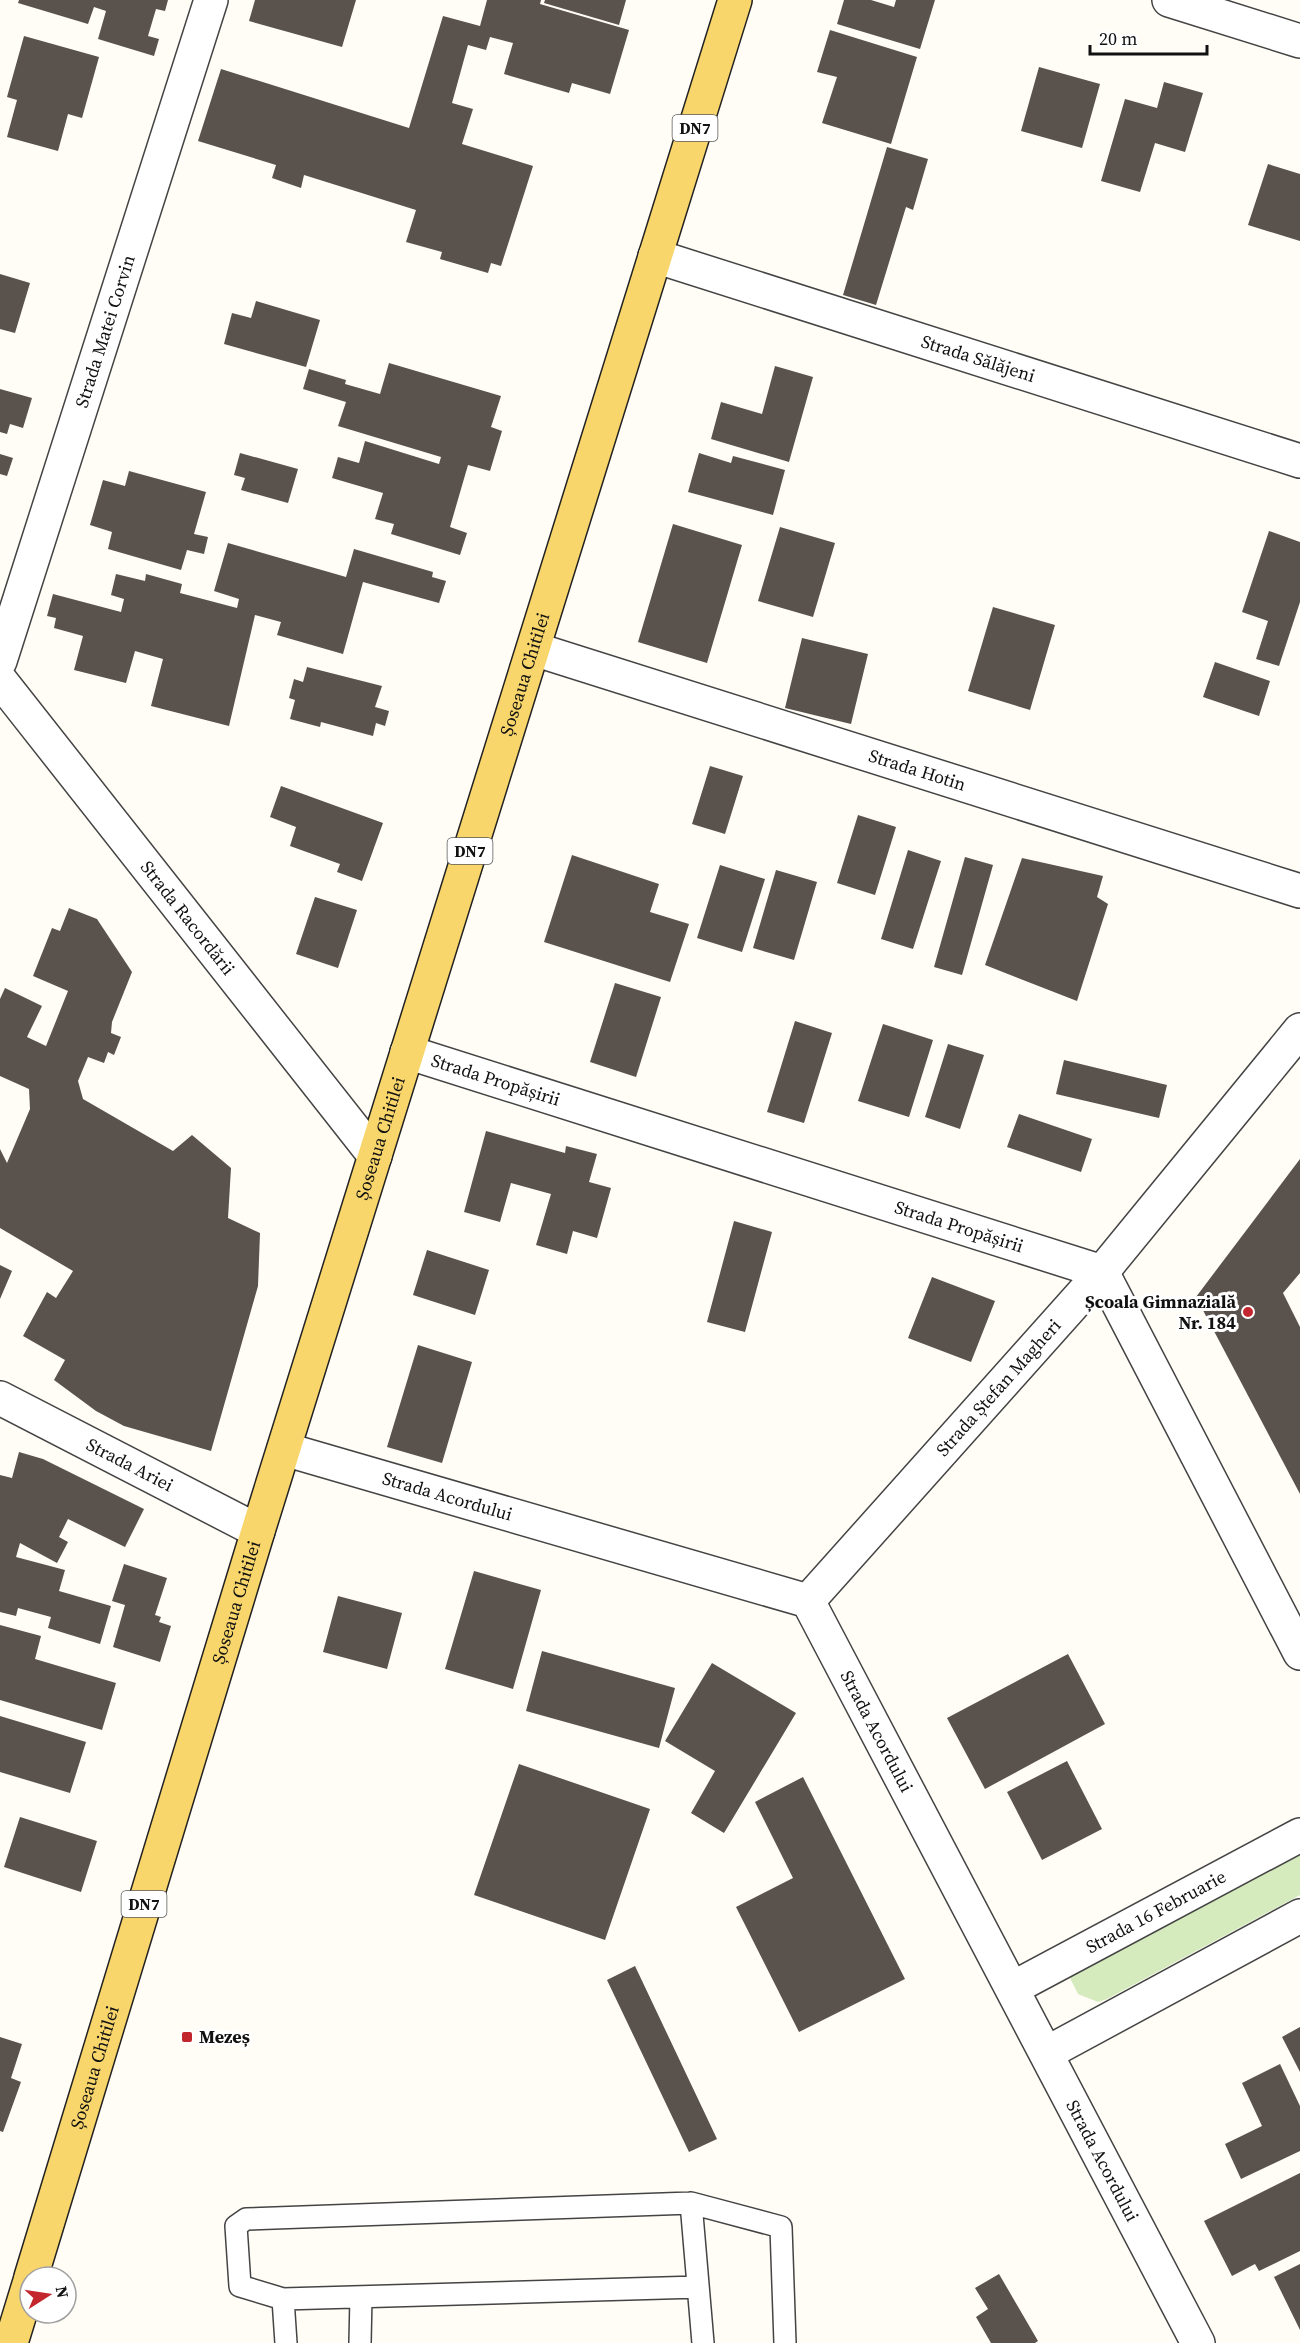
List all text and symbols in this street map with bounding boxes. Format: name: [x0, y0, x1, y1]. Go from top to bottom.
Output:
scale bar: [1090, 18, 1207, 56]
text: 20 m: [1099, 26, 1137, 51]
road number: DN7: [672, 115, 718, 141]
street label: Strada Matei Corvin: [69, 252, 141, 411]
street label: Strada Sălăjeni: [918, 328, 1038, 388]
street label: Șoseaua Chitilei: [493, 610, 555, 739]
street label: Strada Hotin: [866, 743, 969, 797]
road number: DN7: [448, 838, 492, 864]
street label: Strada Racordării: [135, 855, 241, 980]
street label: Strada Propășirii: [428, 1047, 563, 1112]
street label: Șoseaua Chitilei: [349, 1074, 411, 1203]
street label: Strada Propășirii: [892, 1194, 1027, 1258]
place label: Școala Gimnazială Nr. 184: [1085, 1289, 1236, 1335]
marker: Școala Gimnazială Nr. 184: [1241, 1305, 1255, 1319]
street label: Strada Ștefan Magheri: [930, 1313, 1066, 1462]
street label: Strada Ariei: [82, 1432, 178, 1497]
street label: Strada Acordului: [379, 1465, 515, 1527]
street label: Șoseaua Chitilei: [205, 1538, 266, 1667]
street label: Strada Acordului: [835, 1666, 919, 1796]
street label: Strada 16 Februarie: [1081, 1864, 1230, 1959]
road number: DN7: [122, 1891, 166, 1917]
street label: Șoseaua Chitilei: [64, 2003, 125, 2132]
place label: Mezeș: [199, 2024, 250, 2049]
marker: Mezeș: [180, 2030, 194, 2044]
street label: Strada Acordului: [1060, 2095, 1145, 2226]
north arrow: [18, 2265, 78, 2325]
text: N: [51, 2284, 75, 2300]

